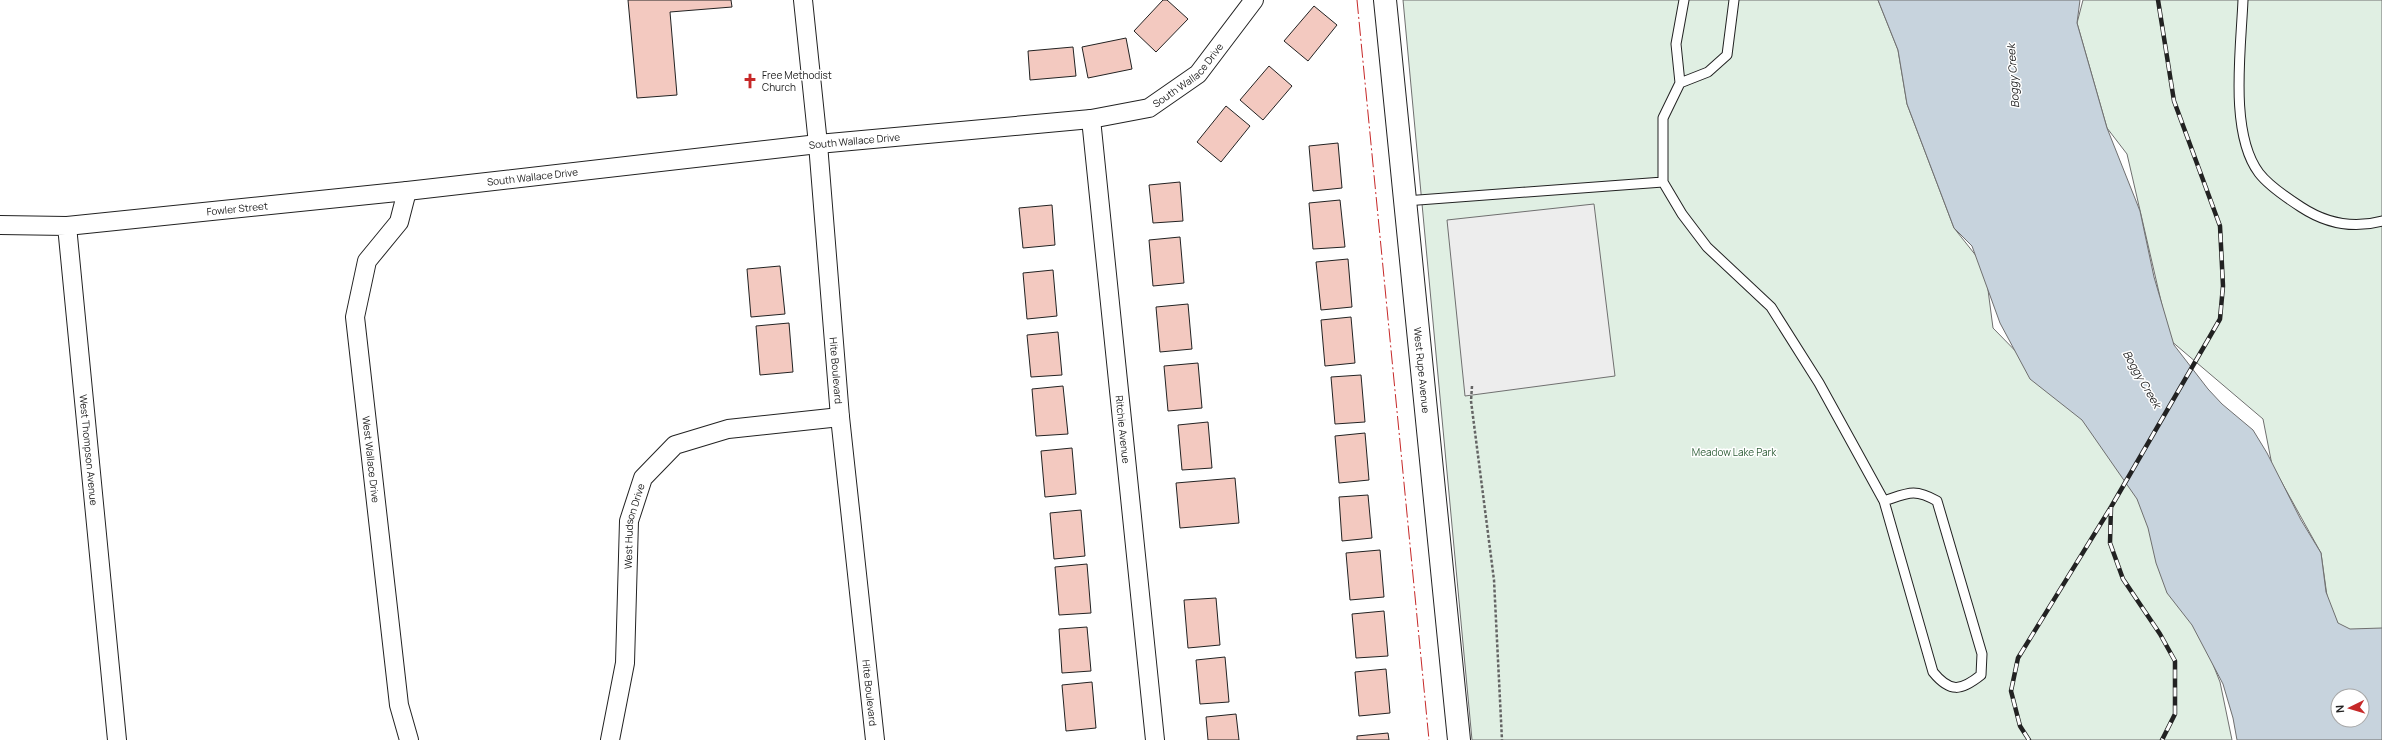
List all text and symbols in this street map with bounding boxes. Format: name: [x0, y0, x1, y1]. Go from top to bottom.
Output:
street label: South Wallace Drive: [1150, 40, 1226, 111]
water label: Boggy Creek: [2003, 42, 2022, 109]
place label: Free Methodist Church: [762, 68, 832, 94]
church icon: Free Methodist Church: [741, 72, 759, 90]
street label: South Wallace Drive: [808, 130, 901, 152]
street label: South Wallace Drive: [486, 164, 579, 189]
street label: Fowler Street: [206, 198, 268, 219]
street label: West Rupe Avenue: [1411, 327, 1433, 414]
street label: Hite Boulevard: [827, 337, 846, 404]
water label: Boggy Creek: [2120, 347, 2166, 412]
street label: West Thompson Avenue: [76, 394, 101, 506]
street label: Ritchie Avenue: [1113, 395, 1133, 464]
street label: West Wallace Drive: [359, 415, 383, 504]
park label: Meadow Lake Park: [1692, 445, 1777, 459]
street label: West Hudson Drive: [621, 481, 648, 569]
street label: Hite Boulevard: [859, 659, 880, 727]
north arrow: [2330, 688, 2370, 728]
text: N: [2332, 704, 2347, 714]

